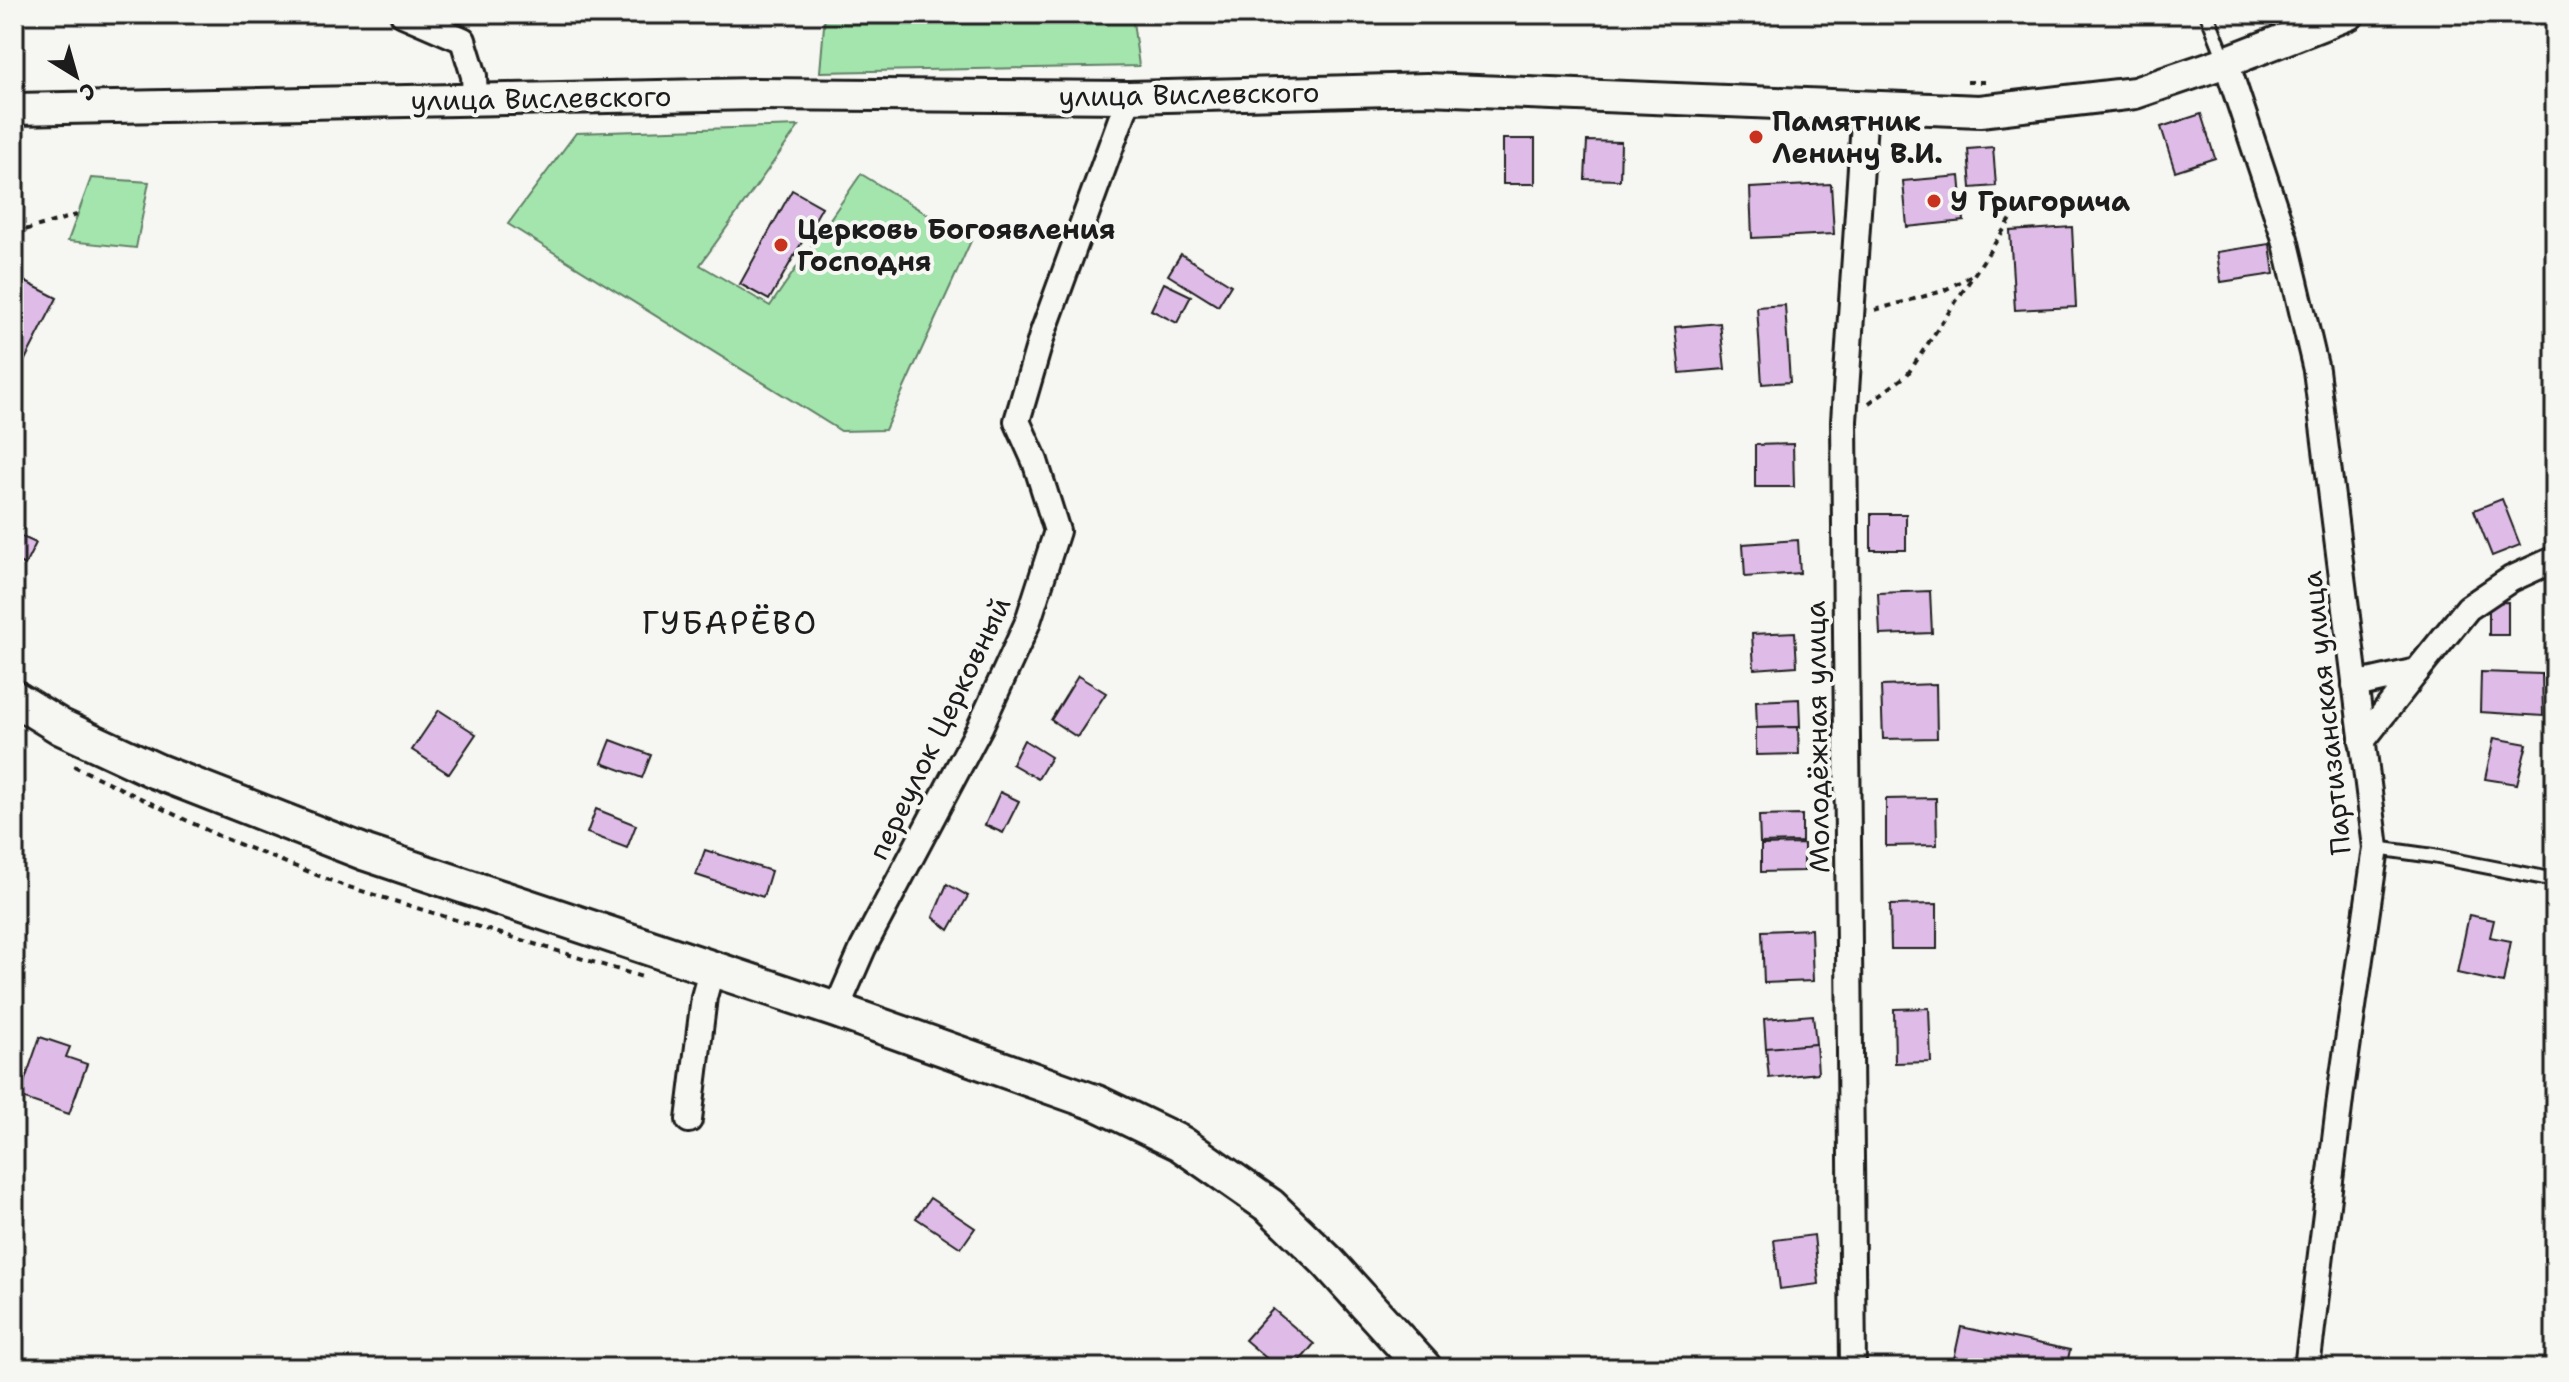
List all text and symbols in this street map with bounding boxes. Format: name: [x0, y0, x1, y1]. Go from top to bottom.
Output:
north arrow: [36, 36, 116, 116]
street label: улица Вислевского: [1058, 73, 1320, 115]
text: С: [74, 76, 102, 107]
street label: улица Вислевского: [410, 77, 672, 119]
place label: Памятник Ленину В.И.: [1772, 102, 1943, 172]
marker: Памятник Ленину В.И.: [1747, 128, 1765, 146]
place label: У Григорича: [1950, 182, 2130, 220]
marker: У Григорича: [1925, 192, 1943, 210]
place label: Церковь Богоявления Господня: [797, 210, 1115, 280]
marker: Церковь Богоявления Господня: [772, 236, 790, 254]
street label: Партизанская улица: [2292, 569, 2360, 857]
street label: переулок Церковный: [859, 590, 1019, 866]
street label: Молодёжная улица: [1796, 600, 1838, 874]
district label: ГУБАРЁВО: [642, 601, 818, 644]

